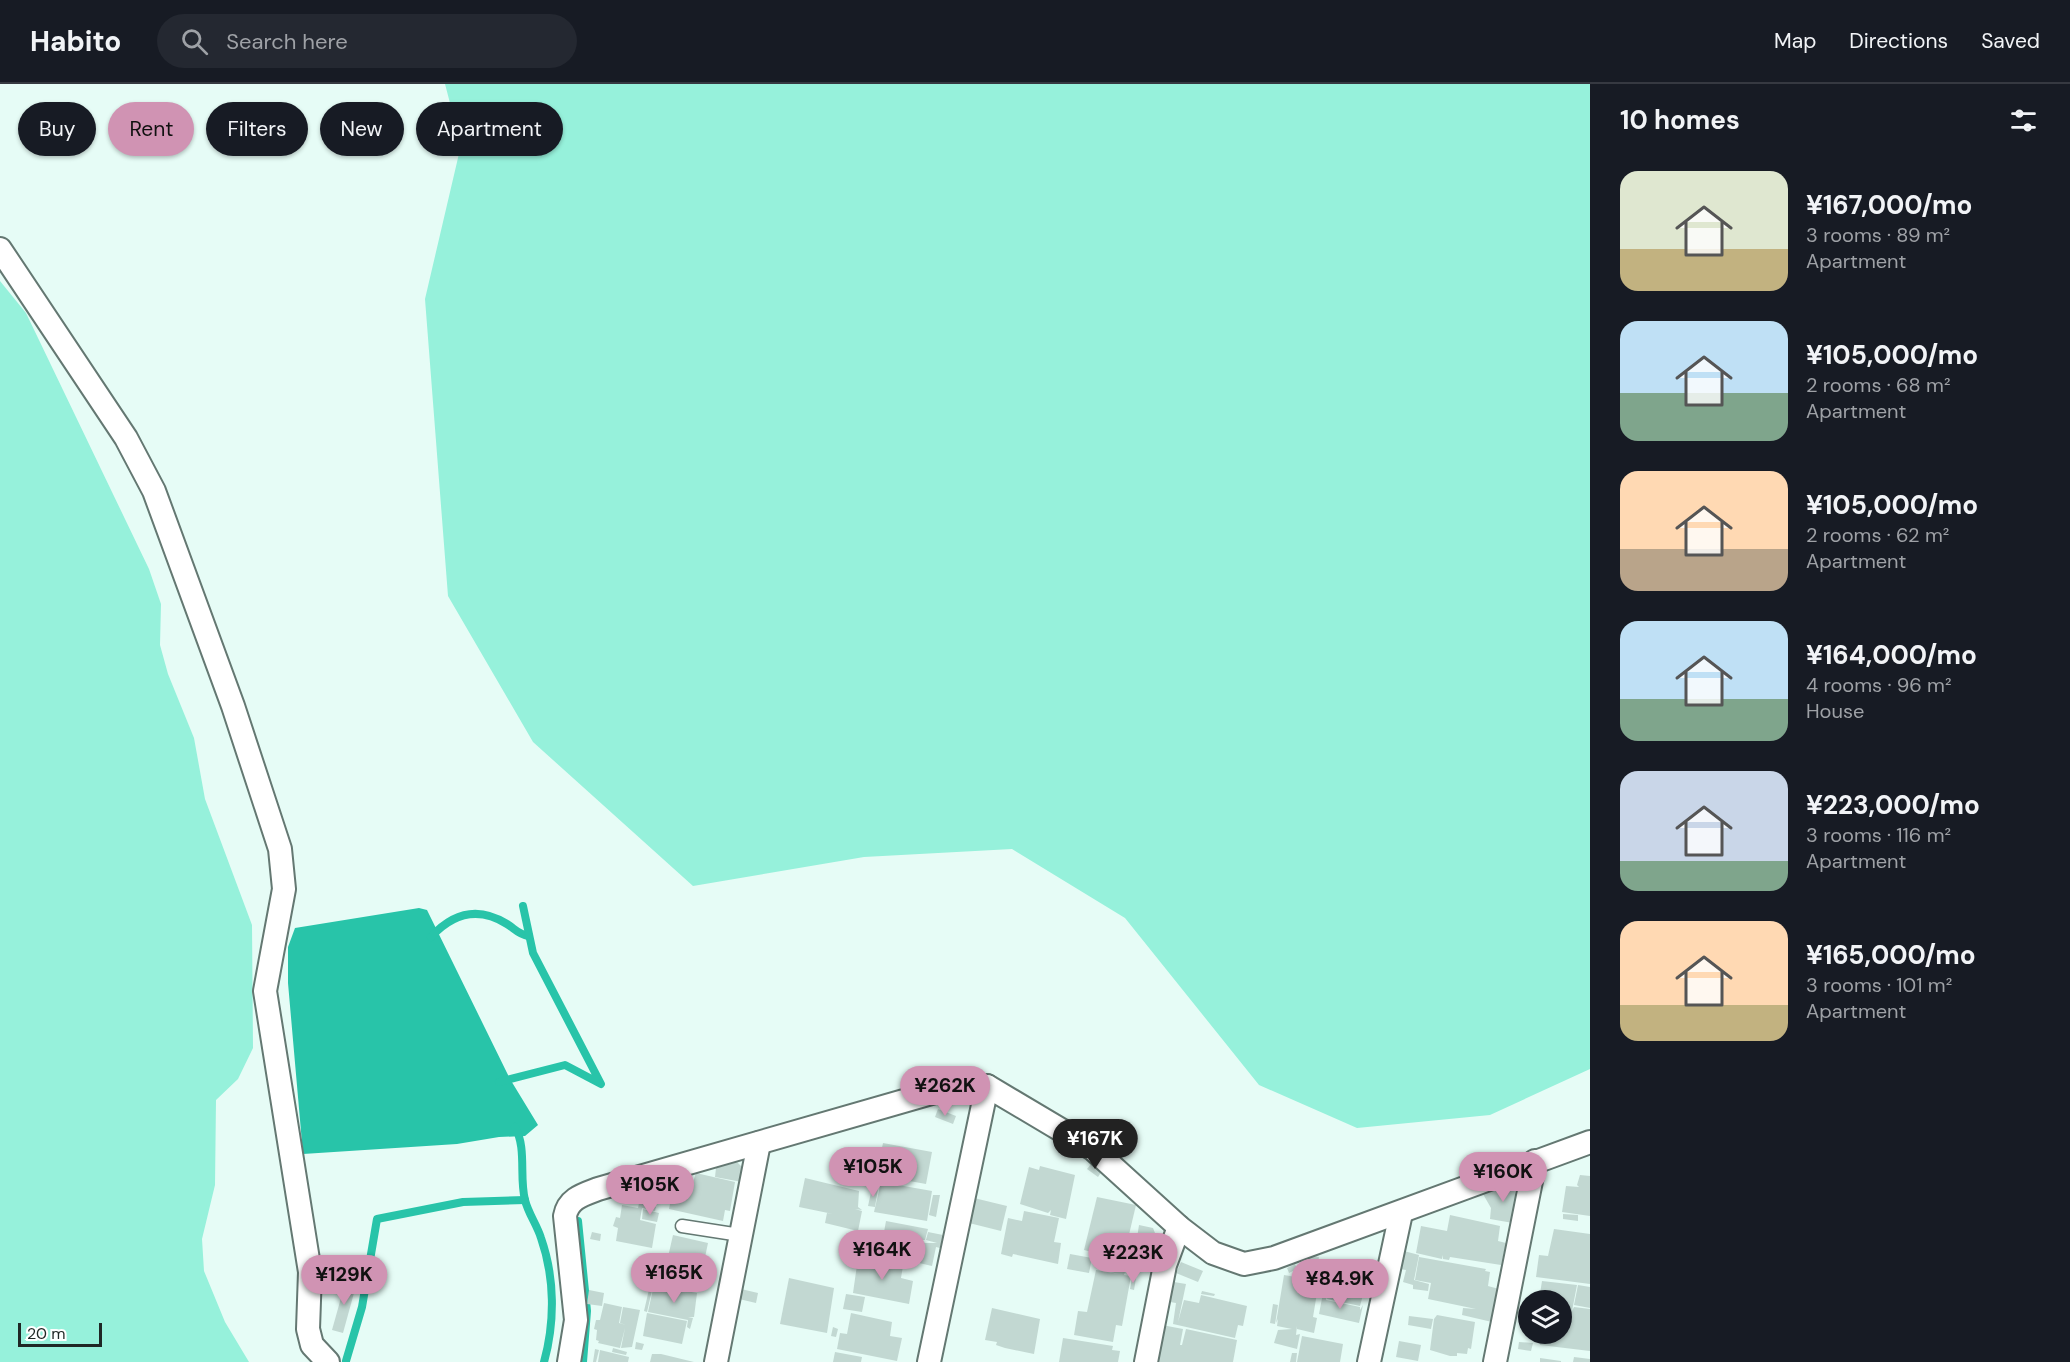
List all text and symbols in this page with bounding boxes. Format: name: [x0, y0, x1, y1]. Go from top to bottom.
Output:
search box: [157, 14, 577, 68]
text: Habito: [30, 23, 121, 60]
icon: search: [178, 25, 211, 58]
text: Search here: [226, 27, 348, 56]
text: Map: [1774, 27, 1816, 55]
text: Directions: [1849, 27, 1948, 55]
text: Saved: [1981, 27, 2040, 55]
chip: Buy: [18, 102, 96, 156]
chip: Rent: [108, 102, 194, 156]
chip: Filters: [206, 102, 308, 156]
chip: New: [320, 102, 404, 156]
chip: Apartment: [416, 102, 563, 156]
text: 10 homes: [1620, 103, 1740, 137]
icon: filters: [2007, 104, 2040, 137]
text: ¥167,000/mo: [1806, 188, 1972, 222]
icon: home: [1668, 195, 1740, 267]
text: 3 rooms · 89 m²: [1806, 222, 1950, 248]
text: Apartment: [1806, 248, 1906, 274]
text: ¥105,000/mo: [1806, 338, 1978, 372]
icon: home: [1668, 345, 1740, 417]
text: 2 rooms · 68 m²: [1806, 372, 1951, 398]
text: Apartment: [1806, 398, 1906, 424]
text: ¥105,000/mo: [1806, 488, 1978, 522]
icon: home: [1668, 495, 1740, 567]
text: 2 rooms · 62 m²: [1806, 522, 1949, 548]
text: Apartment: [1806, 548, 1906, 574]
text: ¥164,000/mo: [1806, 638, 1977, 672]
icon: home: [1668, 645, 1740, 717]
text: 4 rooms · 96 m²: [1806, 672, 1952, 698]
text: House: [1806, 698, 1864, 724]
text: ¥223,000/mo: [1806, 788, 1980, 822]
icon: home: [1668, 795, 1740, 867]
text: 3 rooms · 116 m²: [1806, 822, 1951, 848]
text: Apartment: [1806, 848, 1906, 874]
text: ¥165,000/mo: [1806, 938, 1976, 972]
icon: home: [1668, 945, 1740, 1017]
text: 3 rooms · 101 m²: [1806, 972, 1952, 998]
text: Apartment: [1806, 998, 1906, 1024]
pin: ¥262K: [903, 1066, 987, 1117]
text: ¥262K: [914, 1072, 976, 1098]
pin: ¥167K: [1053, 1119, 1137, 1170]
text: ¥167K: [1067, 1125, 1123, 1151]
pin: ¥105K: [831, 1147, 915, 1198]
pin: ¥160K: [1461, 1152, 1545, 1203]
text: ¥105K: [843, 1153, 903, 1179]
text: ¥160K: [1473, 1158, 1533, 1184]
pin: ¥105K: [608, 1165, 692, 1216]
text: ¥105K: [620, 1171, 680, 1197]
pin: ¥164K: [840, 1230, 924, 1281]
pin: ¥223K: [1091, 1233, 1175, 1284]
text: ¥164K: [852, 1236, 912, 1262]
text: ¥223K: [1102, 1239, 1164, 1265]
pin: ¥165K: [632, 1253, 716, 1304]
pin: ¥129K: [302, 1255, 386, 1306]
text: ¥165K: [645, 1259, 703, 1285]
pin: ¥84.9K: [1291, 1259, 1389, 1310]
text: ¥129K: [315, 1261, 373, 1287]
text: ¥84.9K: [1306, 1265, 1374, 1291]
map controls: [1518, 1290, 1572, 1344]
button: layers: [1518, 1290, 1572, 1344]
scale bar: [18, 1320, 102, 1348]
text: 20 m: [27, 1323, 66, 1344]

